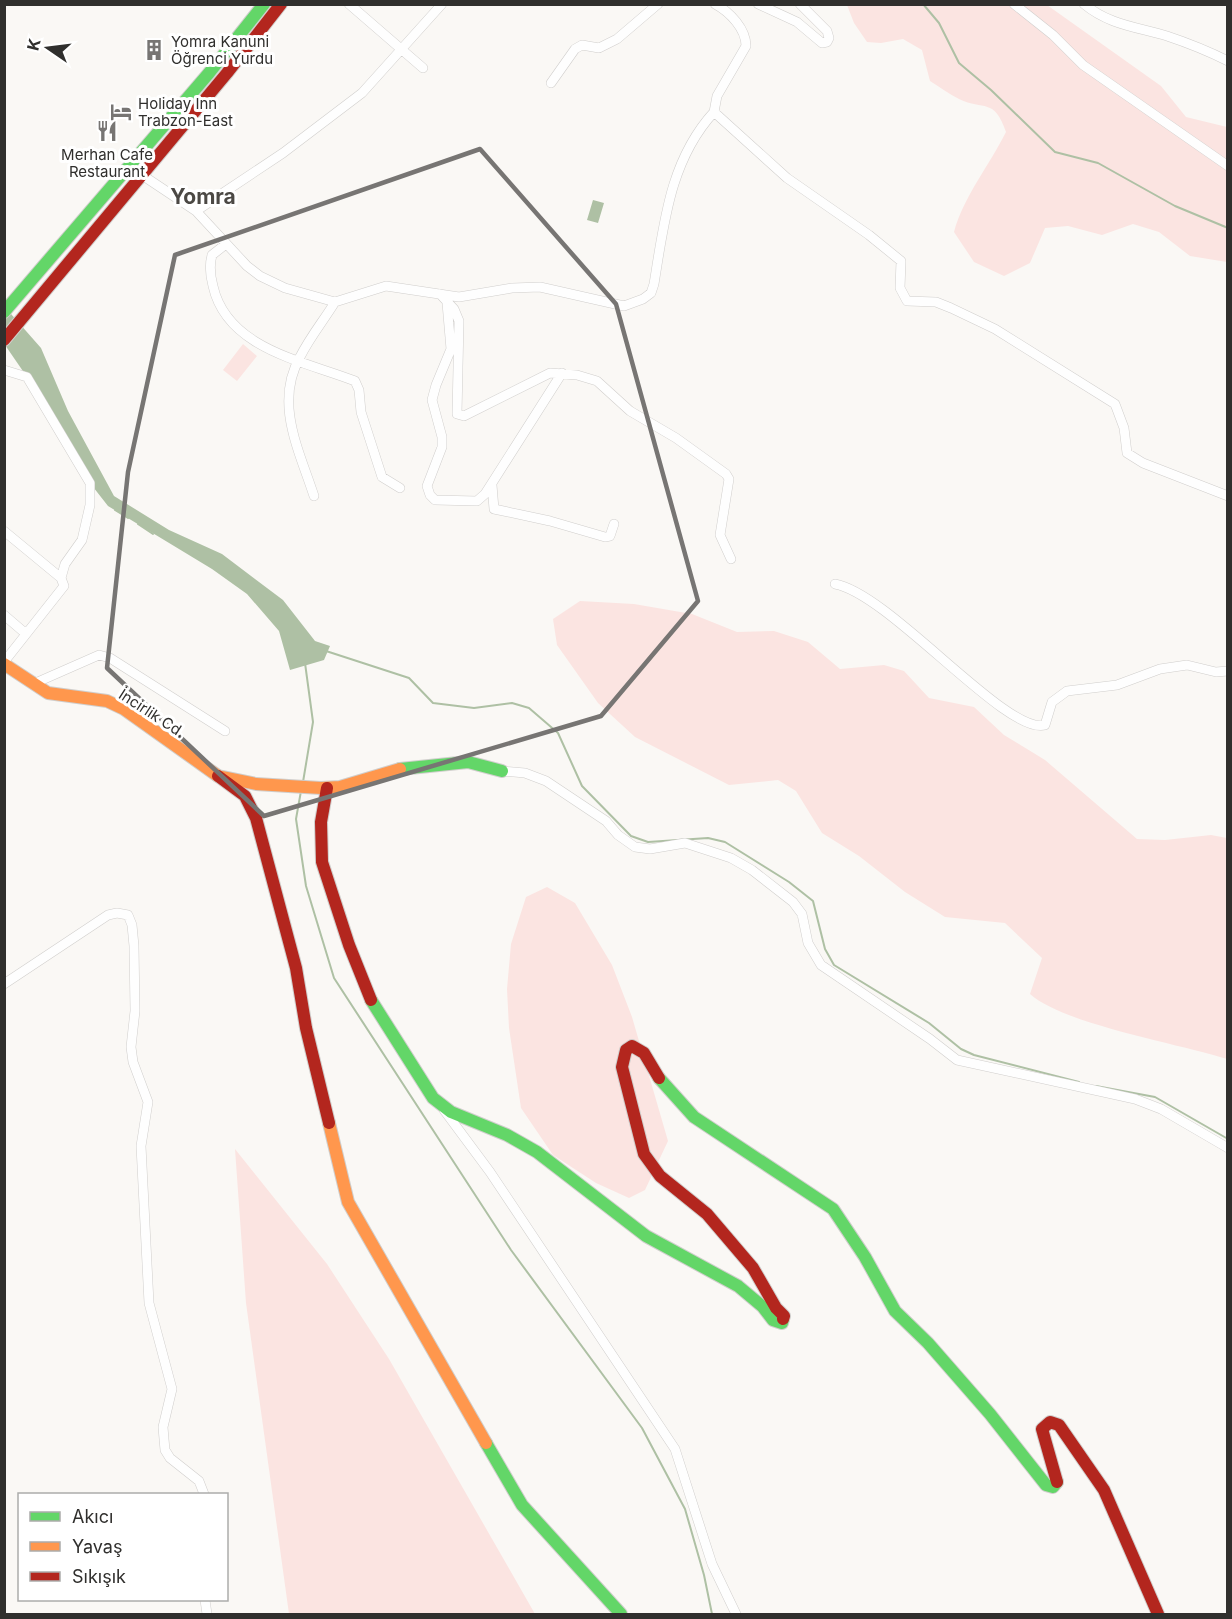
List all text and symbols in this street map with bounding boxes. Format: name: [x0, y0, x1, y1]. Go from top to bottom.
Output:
north arrow: [18, 18, 78, 78]
place label: Yomra Kanuni Öğrenci Yurdu: [171, 32, 273, 68]
text: K: [22, 36, 45, 52]
building icon: Yomra Kanuni Öğrenci Yurdu: [142, 38, 166, 62]
place label: Holiday Inn Trabzon-East: [138, 94, 233, 130]
hotel icon: Holiday Inn Trabzon-East: [109, 100, 133, 124]
restaurant icon: Merhan Cafe Restaurant: [95, 119, 119, 143]
place label: Merhan Cafe Restaurant: [61, 145, 153, 181]
district label: Yomra: [170, 184, 236, 209]
street label: İncirlik Cd.: [115, 685, 189, 741]
legend: [18, 1493, 228, 1601]
text: Akıcı: [72, 1506, 113, 1527]
text: Yavaş: [72, 1536, 122, 1557]
text: Sıkışık: [72, 1566, 126, 1587]

